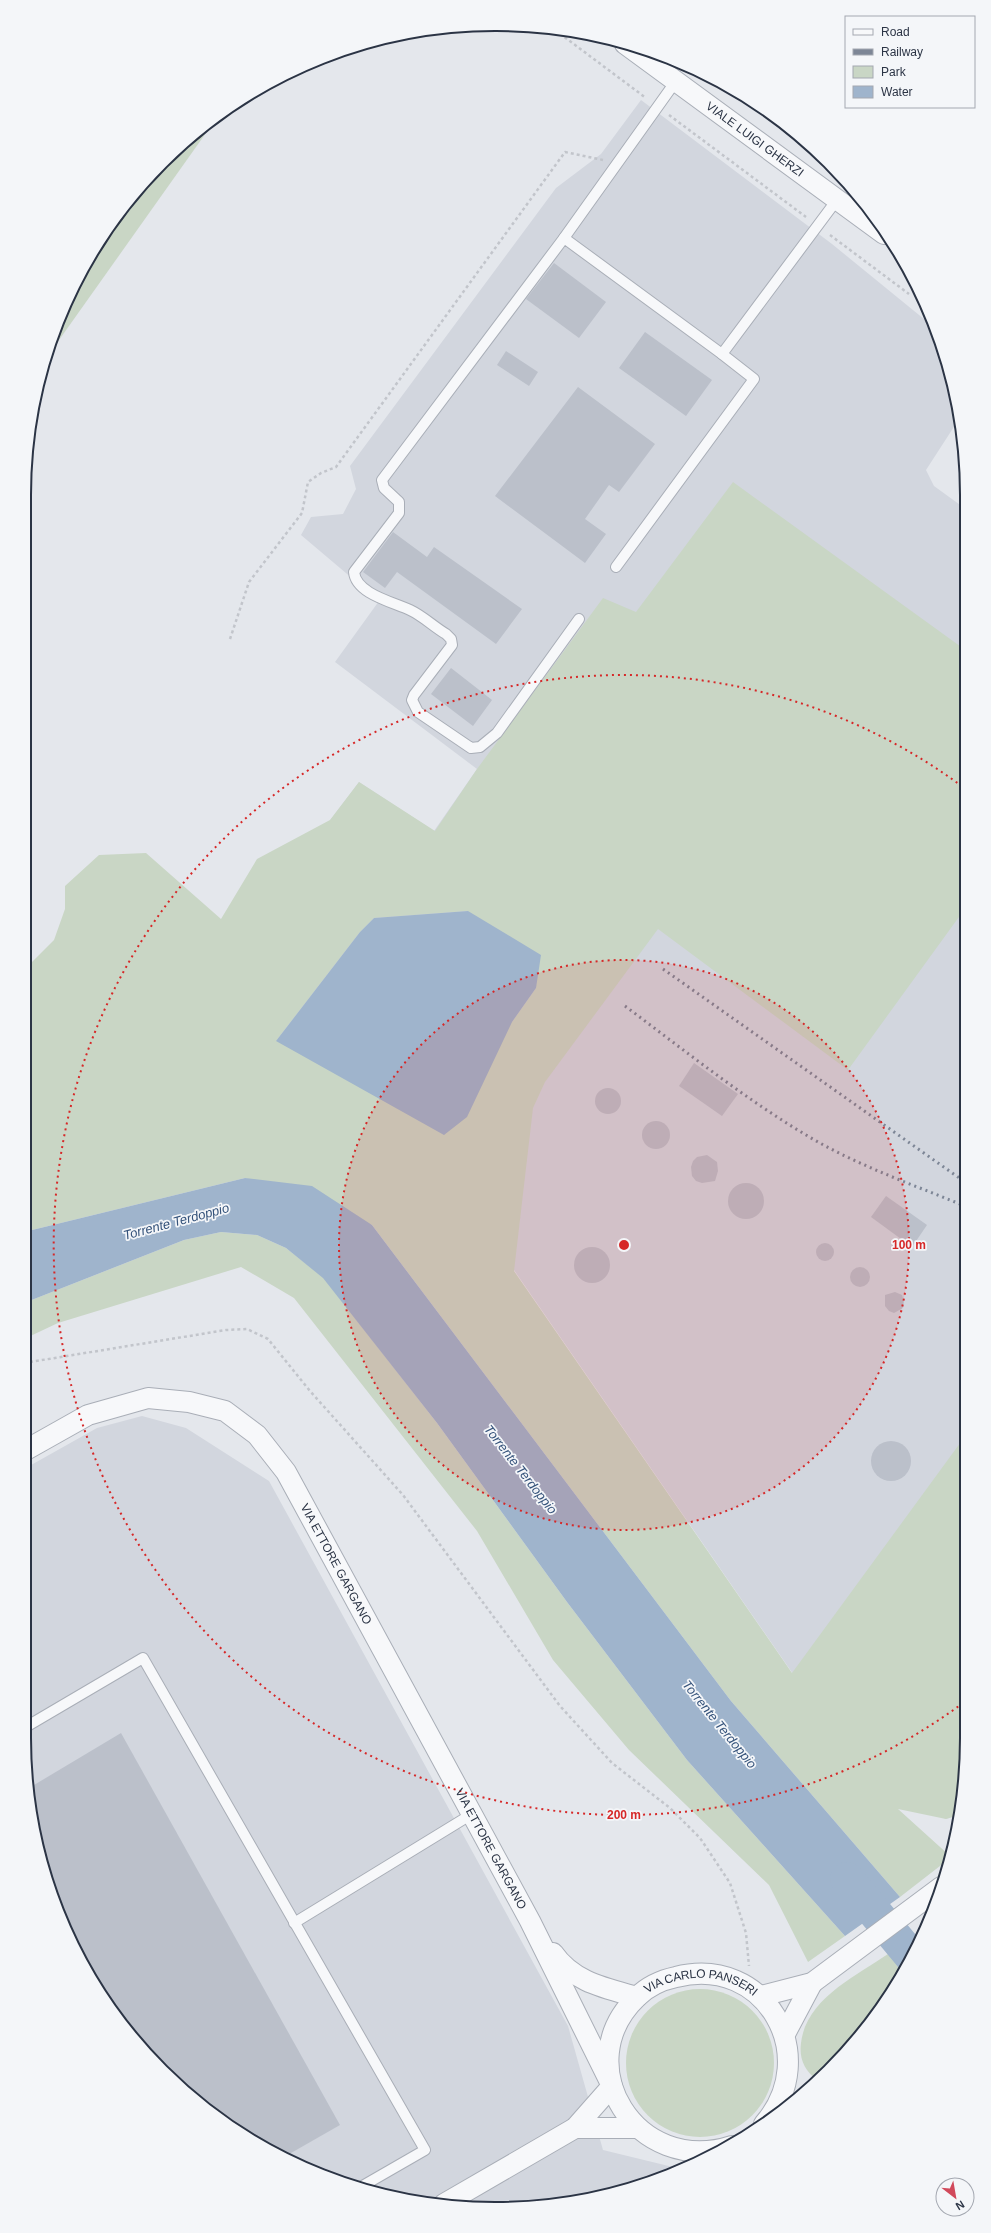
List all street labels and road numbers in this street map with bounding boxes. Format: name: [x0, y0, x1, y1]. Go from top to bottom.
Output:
street label: VIALE LUIGI GHERZI: [703, 99, 806, 180]
street label: VIA ETTORE GARGANO: [298, 1501, 375, 1627]
street label: VIA ETTORE GARGANO: [452, 1786, 529, 1912]
street label: VIA CARLO PANSERI: [641, 1988, 761, 2004]

